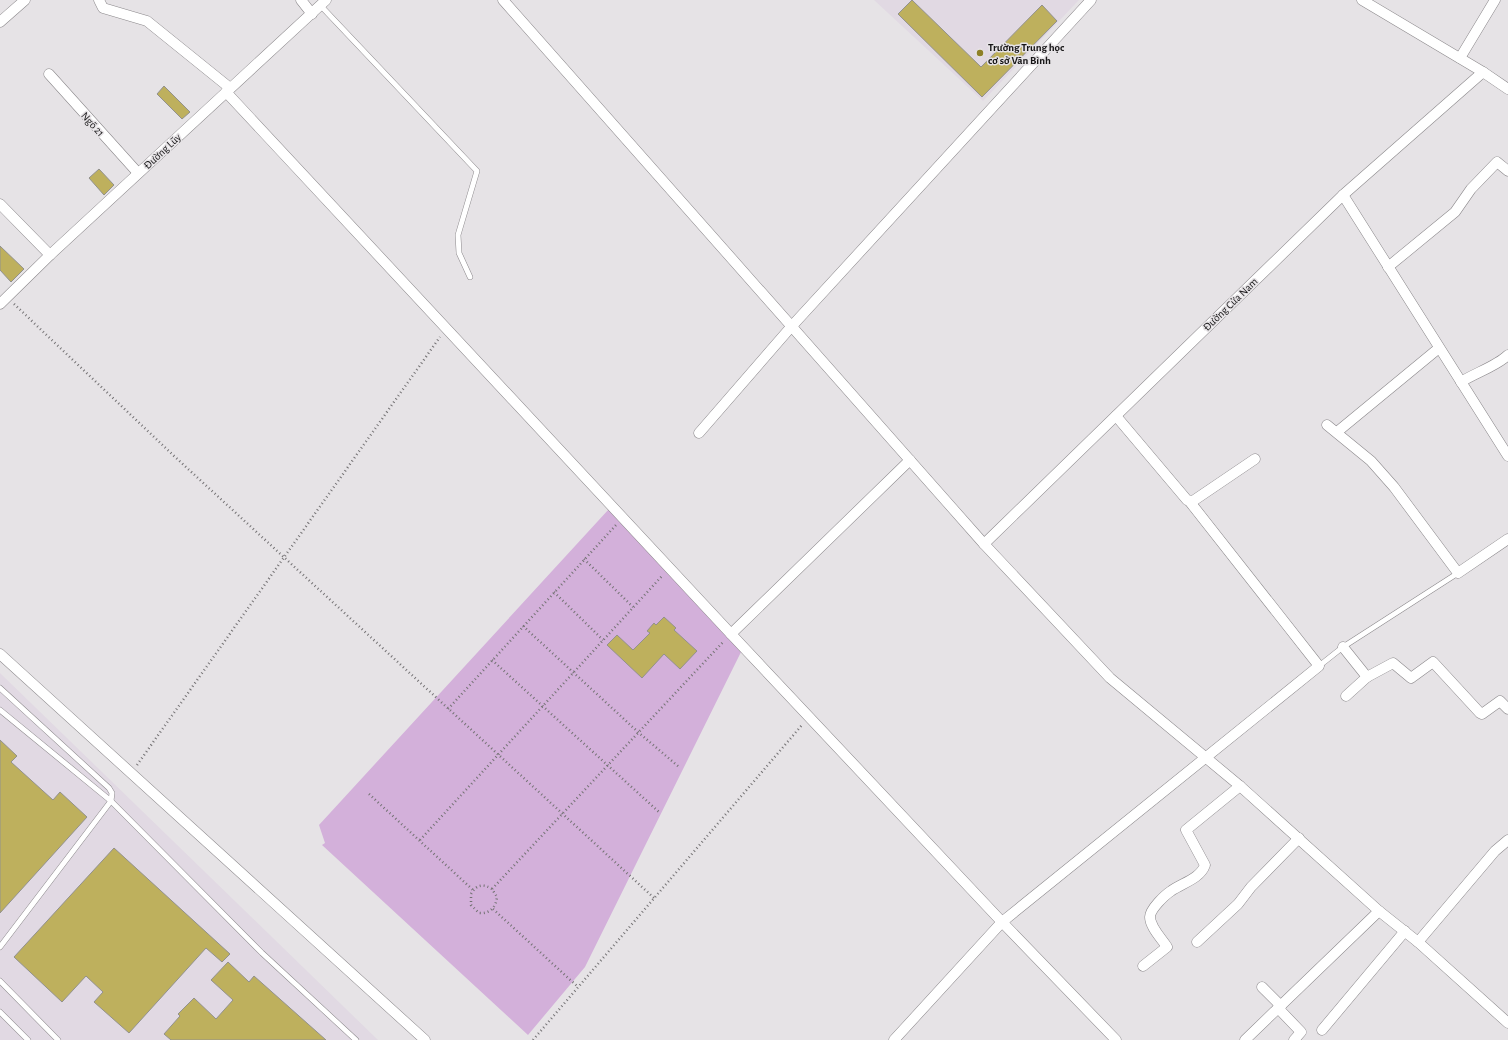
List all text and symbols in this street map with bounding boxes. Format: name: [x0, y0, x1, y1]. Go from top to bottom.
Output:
place label: Trường Trung học cơ sở Văn Bình: [988, 42, 1065, 66]
marker: Trường Trung học cơ sở Văn Bình: [975, 48, 985, 58]
street label: Ngõ 21: [79, 110, 106, 139]
street label: Đường Lũy: [142, 131, 183, 171]
street label: Đường Cửa Nam: [1201, 276, 1260, 333]

